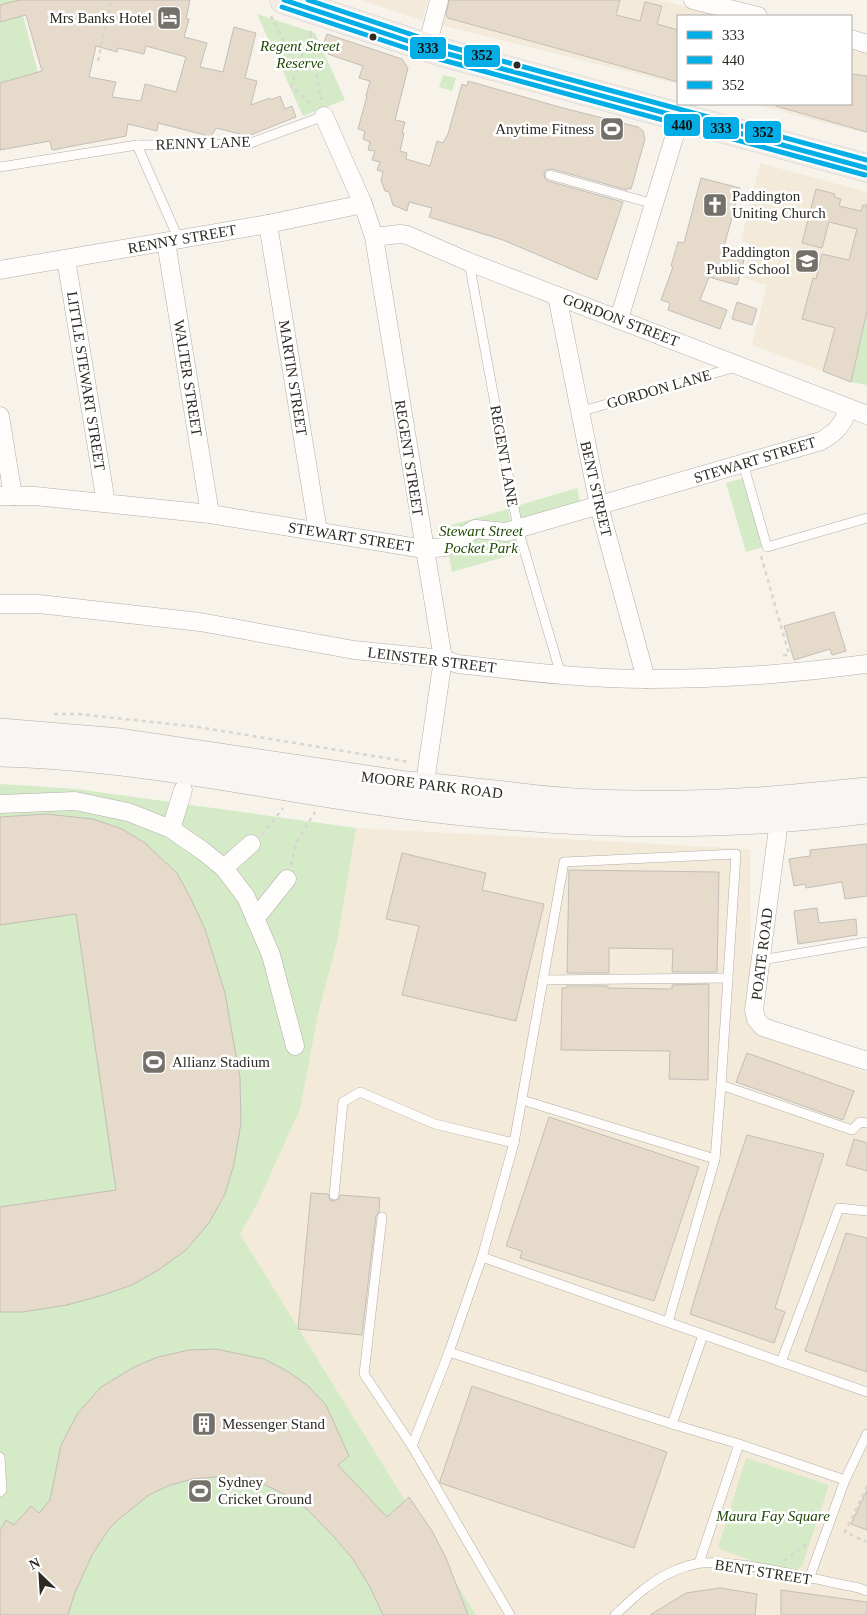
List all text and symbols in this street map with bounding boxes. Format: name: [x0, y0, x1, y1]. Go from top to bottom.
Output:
hotel icon: Mrs Banks Hotel: [156, 5, 182, 31]
place label: Mrs Banks Hotel: [50, 10, 152, 26]
legend: [677, 15, 852, 105]
text: 333: [722, 27, 745, 43]
unlabelled marker: [368, 32, 378, 42]
line badge: 333: [409, 36, 447, 60]
park label: Regent Street Reserve: [259, 38, 341, 71]
text: 333: [418, 41, 439, 56]
line badge: 352: [463, 44, 501, 68]
text: 352: [472, 48, 493, 63]
text: 440: [722, 52, 745, 68]
unlabelled marker: [512, 60, 522, 70]
text: 352: [722, 77, 745, 93]
line badge: 440: [663, 113, 701, 137]
sports icon: Anytime Fitness: [599, 116, 625, 142]
line badge: 333: [702, 116, 740, 140]
text: 440: [672, 118, 693, 133]
line badge: 352: [744, 120, 782, 144]
place label: Anytime Fitness: [495, 121, 594, 137]
text: 333: [711, 121, 732, 136]
text: 352: [753, 125, 774, 140]
street label: RENNY LANE: [155, 133, 251, 153]
place label: Paddington Uniting Church: [732, 188, 826, 221]
church icon: Paddington Uniting Church: [702, 192, 728, 218]
street label: RENNY STREET: [127, 222, 237, 256]
place label: Paddington Public School: [706, 244, 790, 277]
school or university icon: Paddington Public School: [794, 248, 820, 274]
street label: LITTLE STEWART STREET: [64, 290, 108, 472]
street label: GORDON STREET: [561, 291, 681, 349]
street label: WALTER STREET: [171, 318, 205, 438]
street label: MARTIN STREET: [276, 319, 310, 437]
street label: GORDON LANE: [605, 366, 713, 412]
street label: REGENT STREET: [392, 399, 426, 517]
street label: REGENT LANE: [487, 404, 521, 508]
street label: STEWART STREET: [692, 434, 818, 486]
street label: BENT STREET: [577, 440, 615, 538]
street label: STEWART STREET: [287, 519, 415, 555]
park label: Stewart Street Pocket Park: [439, 523, 524, 556]
street label: LEINSTER STREET: [367, 644, 497, 676]
street label: MOORE PARK ROAD: [360, 768, 504, 802]
street label: POATE ROAD: [748, 907, 776, 1001]
sports icon: Allianz Stadium: [141, 1049, 167, 1075]
place label: Allianz Stadium: [172, 1054, 270, 1070]
building icon: Messenger Stand: [191, 1411, 217, 1437]
place label: Messenger Stand: [222, 1416, 325, 1432]
place label: Sydney Cricket Ground: [218, 1474, 312, 1507]
sports icon: Sydney Cricket Ground: [187, 1478, 213, 1504]
park label: Maura Fay Square: [715, 1508, 830, 1524]
north arrow: [15, 1550, 65, 1600]
text: N: [27, 1555, 42, 1573]
street label: BENT STREET: [714, 1556, 812, 1588]

